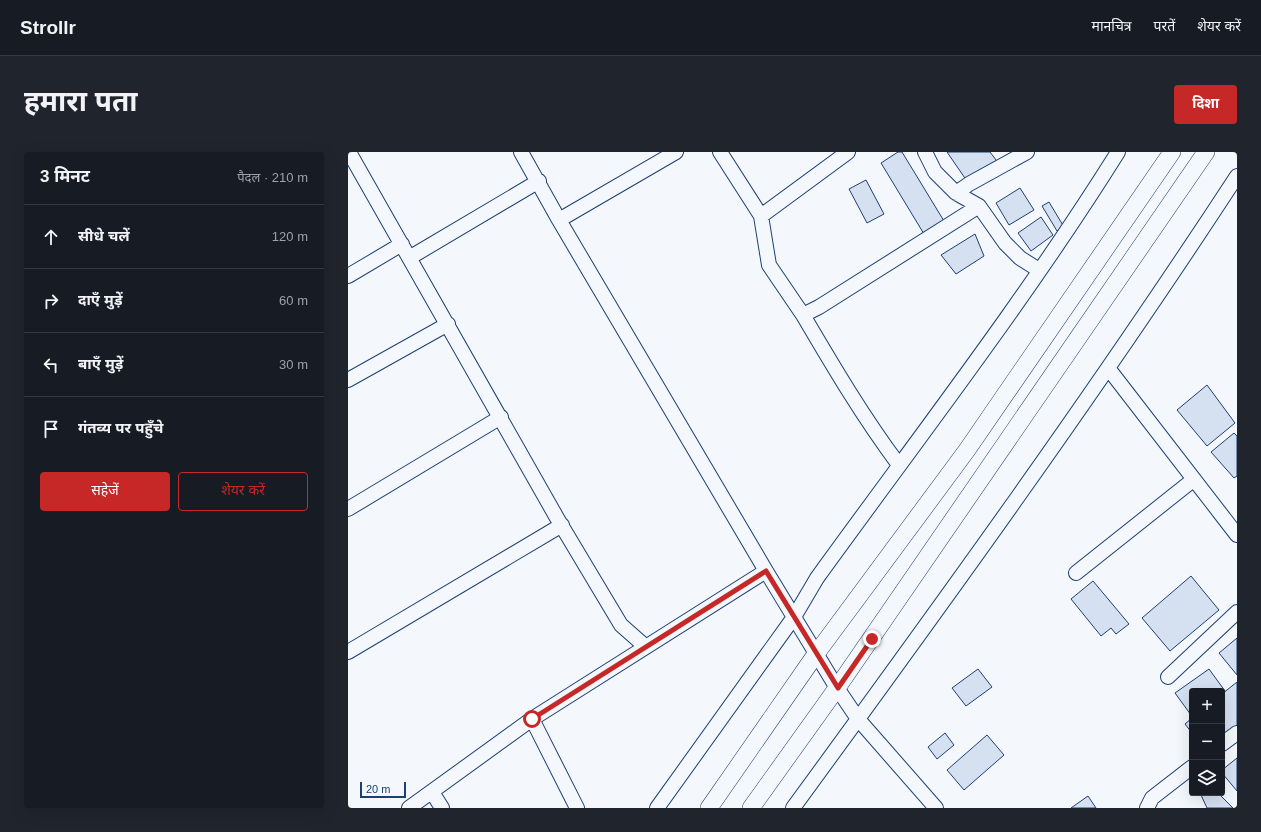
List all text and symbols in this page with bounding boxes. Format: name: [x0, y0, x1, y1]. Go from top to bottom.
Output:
text: Strollr: [20, 17, 76, 38]
text: मानचित्र: [1092, 18, 1132, 34]
text: परतें: [1154, 18, 1175, 34]
text: शेयर करें: [1197, 18, 1241, 34]
button: दिशा: [1174, 85, 1237, 124]
text: हमारा पता: [24, 86, 138, 117]
text: 3 मिनट: [40, 167, 90, 186]
text: पैदल · 210 m: [237, 170, 308, 185]
icon: ahead: [40, 226, 62, 248]
text: सीधे चलें: [78, 227, 129, 244]
text: 120 m: [272, 229, 308, 244]
icon: right: [40, 290, 62, 312]
text: दाएँ मुड़ें: [78, 291, 122, 308]
text: 60 m: [279, 293, 308, 308]
icon: left: [40, 354, 62, 376]
text: बाएँ मुड़ें: [78, 355, 123, 372]
text: 30 m: [279, 357, 308, 372]
icon: arrive: [40, 418, 62, 440]
text: गंतव्य पर पहुँचे: [78, 419, 163, 436]
button: सहेजें: [40, 472, 170, 511]
button: शेयर करें: [178, 472, 308, 511]
route end: [863, 630, 881, 648]
map controls: [1189, 688, 1225, 796]
button: +: [1189, 688, 1225, 724]
route start: [523, 710, 541, 728]
button: −: [1189, 724, 1225, 760]
button: layers: [1189, 760, 1225, 796]
scale bar: [360, 780, 406, 799]
text: 20 m: [366, 783, 390, 795]

